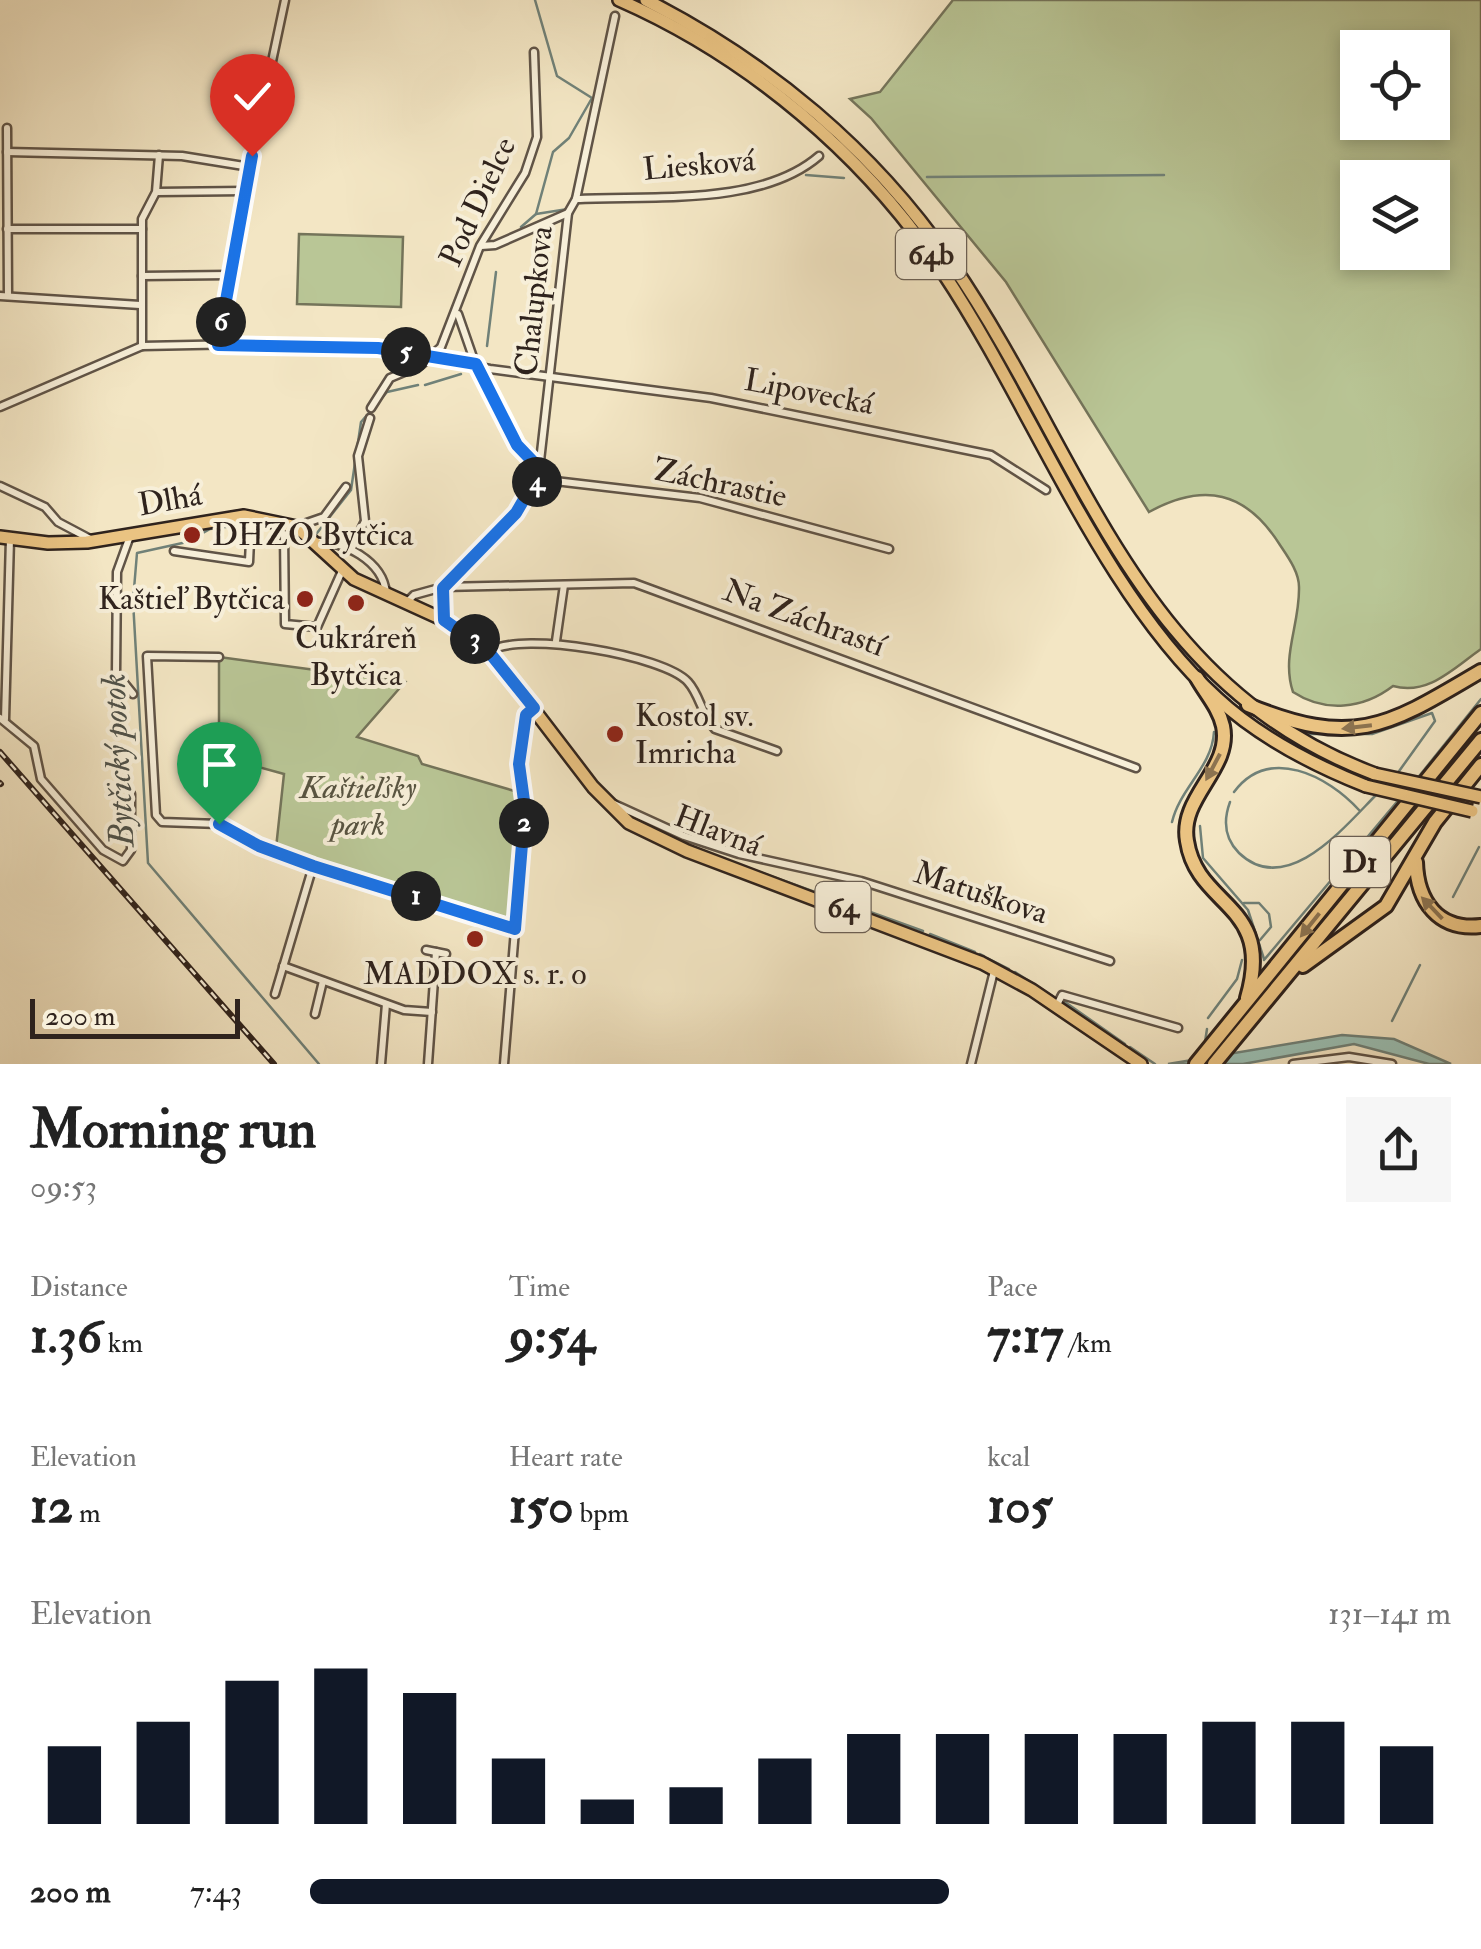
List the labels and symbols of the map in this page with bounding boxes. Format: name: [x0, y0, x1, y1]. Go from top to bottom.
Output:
pin: [210, 54, 295, 157]
street label: Pod Dielce: [431, 131, 525, 273]
street label: Liesková: [641, 140, 758, 190]
street label: Chalupkova: [506, 223, 562, 378]
road number: 64b: [896, 229, 966, 279]
pin: 6: [196, 297, 246, 347]
pin: 5: [381, 327, 431, 377]
street label: Lipovecká: [741, 360, 878, 424]
street label: Záchrastie: [650, 449, 790, 517]
pin: 4: [512, 457, 562, 507]
street label: Dlhá: [135, 475, 206, 525]
place label: DHZO Bytčica: [212, 515, 414, 555]
marker: DHZO Bytčica: [181, 524, 203, 546]
street label: Na Záchrastí: [717, 570, 893, 667]
place label: Kaštieľ Bytčica: [98, 579, 286, 619]
marker: Kaštieľ Bytčica: [294, 588, 316, 610]
marker: Cukráreň Bytčica: [345, 592, 367, 614]
pin: 3: [450, 614, 500, 664]
place label: Cukráreň Bytčica: [295, 618, 417, 695]
water label: Bytčický potok: [91, 672, 145, 850]
place label: Kostol sv. Imricha: [635, 696, 754, 773]
one-way arrow: [1341, 719, 1373, 735]
pin: [177, 722, 262, 825]
marker: Kostol sv. Imricha: [604, 723, 626, 745]
one-way arrow: [1205, 752, 1222, 781]
park label: Kaštieľsky park: [298, 768, 416, 845]
street label: Hlavná: [669, 796, 768, 866]
pin: 2: [499, 798, 549, 848]
road number: D1: [1330, 837, 1390, 887]
street label: Matuškova: [909, 853, 1054, 934]
pin: 1: [391, 871, 441, 921]
road number: 64: [816, 882, 870, 932]
one-way arrow: [1421, 897, 1444, 921]
one-way arrow: [1300, 913, 1321, 938]
marker: MADDOX s. r. o: [464, 928, 486, 950]
place label: MADDOX s. r. o: [363, 954, 587, 994]
scale bar: [30, 994, 240, 1038]

